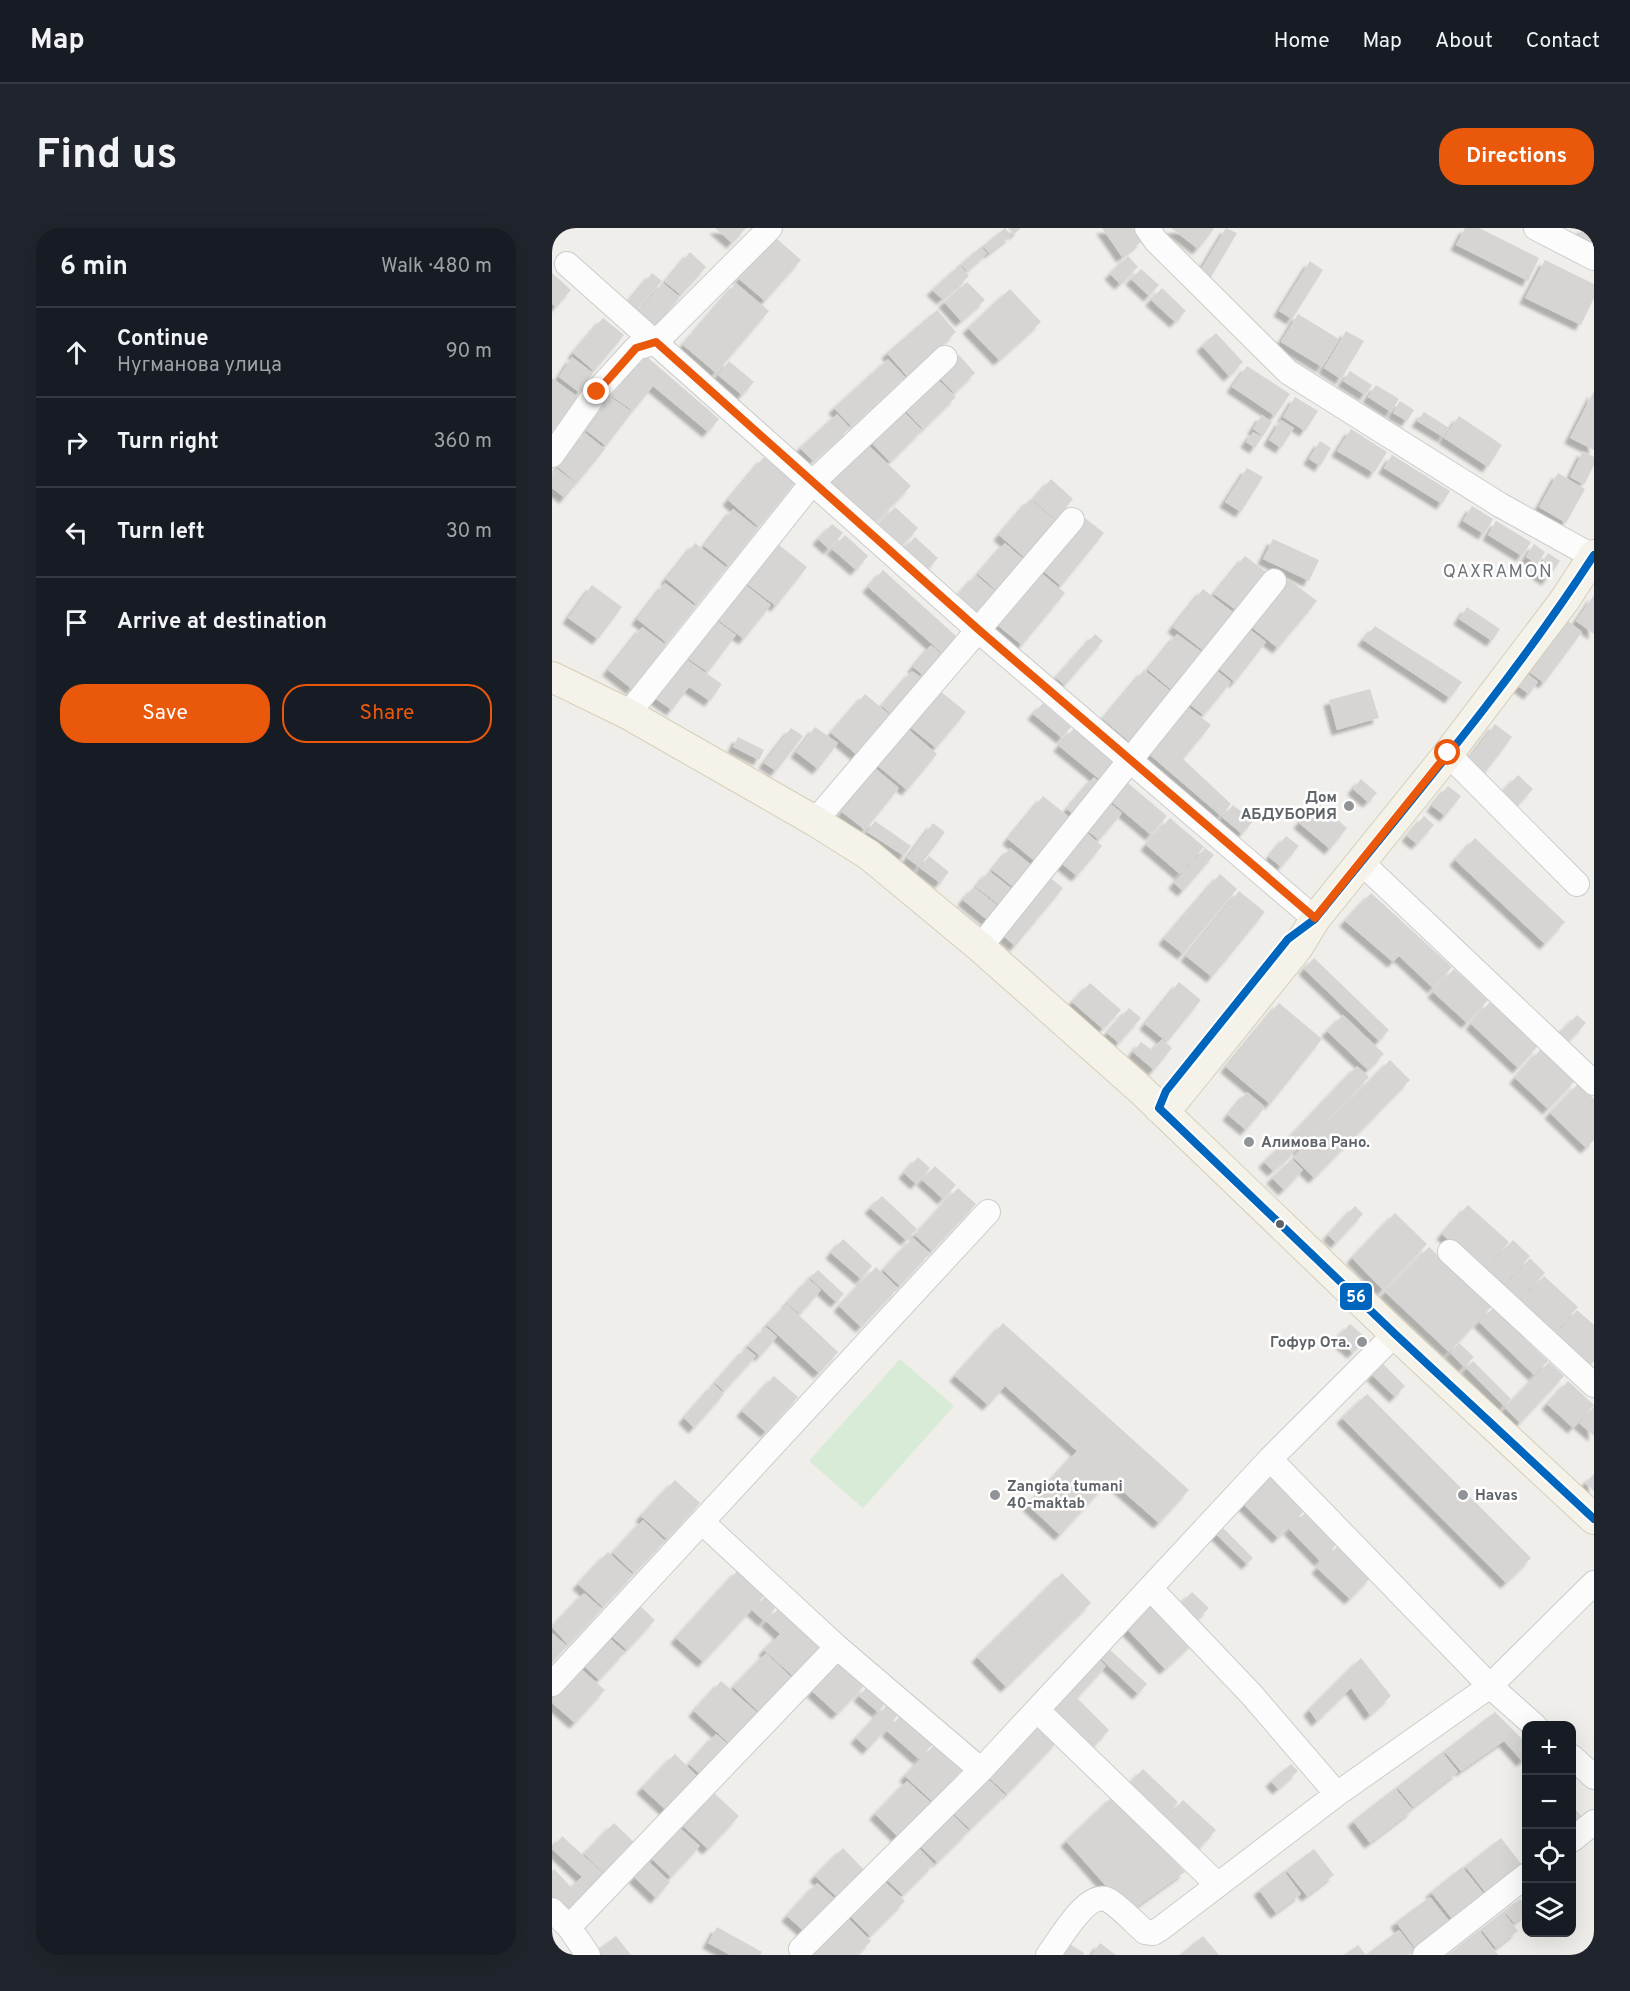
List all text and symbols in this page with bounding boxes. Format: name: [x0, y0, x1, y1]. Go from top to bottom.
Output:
text: Map: [30, 23, 85, 59]
text: Home: [1274, 28, 1330, 55]
text: Map: [1363, 28, 1402, 55]
text: About: [1435, 28, 1493, 55]
text: Contact: [1526, 28, 1600, 55]
button: Directions: [1439, 128, 1594, 185]
text: Find us: [36, 130, 177, 183]
text: 6 min: [60, 251, 128, 284]
text: Walk · 480 m: [381, 254, 492, 280]
text: Continue: [117, 326, 208, 353]
icon: ahead: [60, 336, 93, 369]
text: 90 m: [446, 339, 492, 365]
text: Нугманова улица: [117, 353, 282, 379]
route end: [583, 378, 609, 404]
icon: right: [60, 426, 93, 459]
text: Turn right: [117, 429, 219, 456]
text: 360 m: [434, 429, 492, 455]
icon: left: [60, 516, 93, 549]
text: Turn left: [117, 519, 205, 546]
text: 30 m: [446, 519, 492, 545]
district label: QAXRAMON: [1443, 561, 1553, 584]
icon: arrive: [60, 606, 93, 639]
text: Arrive at destination: [117, 609, 327, 636]
button: Save: [60, 684, 270, 743]
button: Share: [282, 684, 492, 743]
route start: [1434, 739, 1460, 765]
place label: Дом АБДУБОРИЯ: [1241, 789, 1337, 825]
marker: Дом АБДУБОРИЯ: [1342, 799, 1356, 813]
place label: Алимова Рано.: [1261, 1134, 1370, 1153]
marker: Алимова Рано.: [1242, 1135, 1256, 1149]
unlabelled marker: [1274, 1218, 1286, 1230]
line badge: 56: [1339, 1282, 1373, 1311]
text: 56: [1346, 1288, 1366, 1308]
place label: Гофур Ота.: [1270, 1334, 1350, 1353]
marker: Гофур Ота.: [1355, 1335, 1369, 1349]
place label: Zangiota tumani 40-maktab: [1007, 1478, 1123, 1514]
place label: Havas: [1475, 1487, 1518, 1506]
marker: Zangiota tumani 40-maktab: [988, 1488, 1002, 1502]
marker: Havas: [1456, 1488, 1470, 1502]
map controls: [1522, 1721, 1576, 1937]
button: +: [1522, 1721, 1576, 1775]
button: −: [1522, 1775, 1576, 1829]
button: locate: [1522, 1829, 1576, 1883]
button: layers: [1522, 1883, 1576, 1937]

